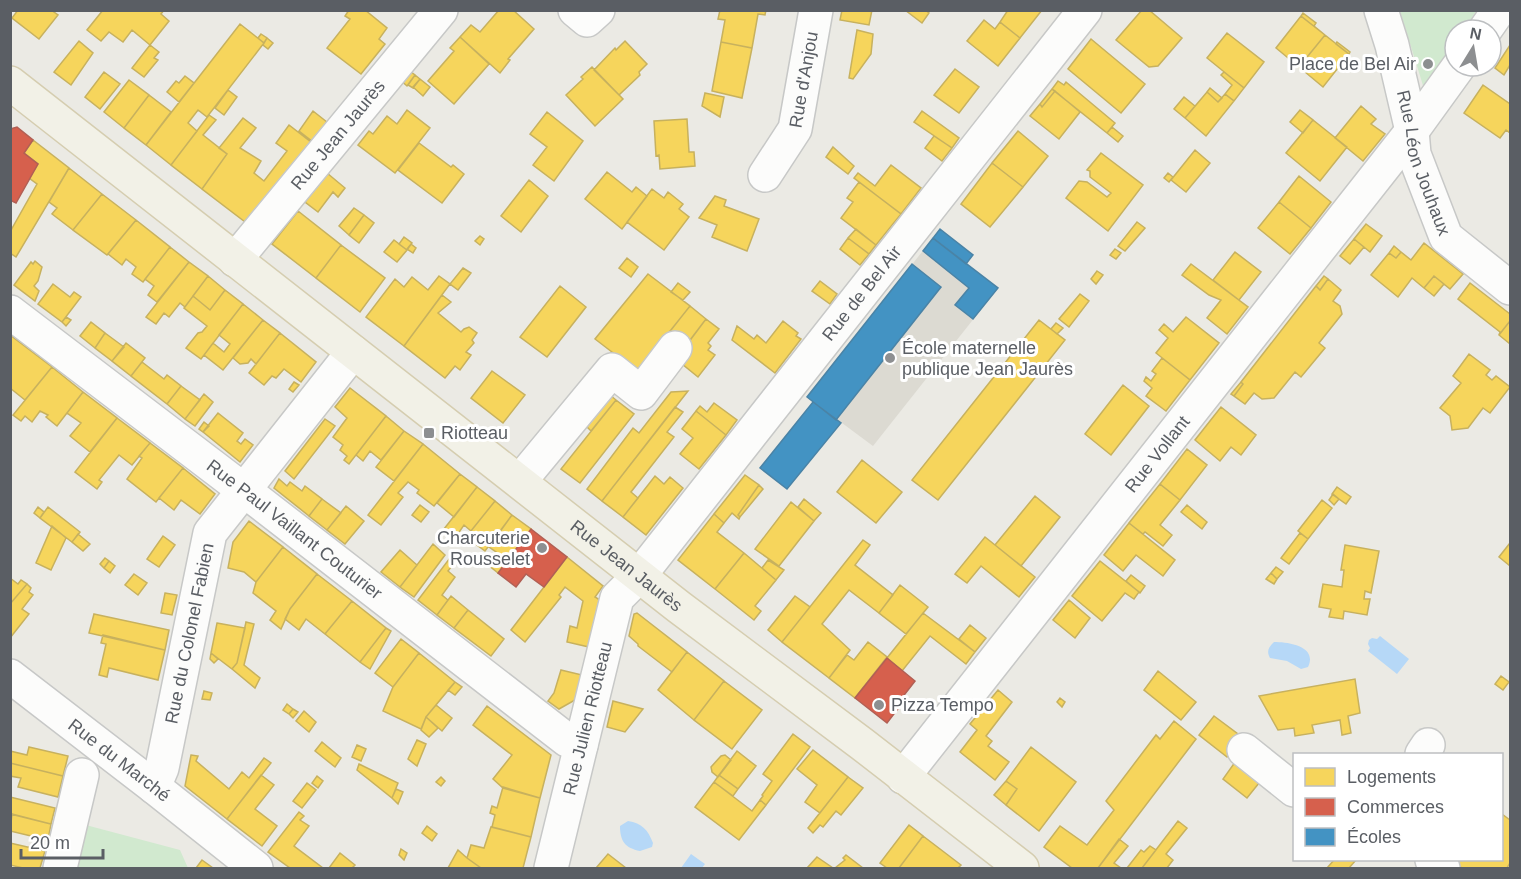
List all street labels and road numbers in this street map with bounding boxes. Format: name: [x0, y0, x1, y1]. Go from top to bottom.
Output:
street label: Rue d'Anjou: [785, 30, 822, 129]
street label: Rue Jean Jaurès: [287, 76, 389, 194]
street label: Rue Léon Jouhaux: [1393, 88, 1454, 238]
street label: Rue de Bel Air: [818, 242, 905, 345]
street label: Rue Vollant: [1121, 412, 1194, 497]
street label: Rue Paul Vaillant Couturier: [203, 456, 386, 603]
street label: Rue Jean Jaurès: [567, 516, 686, 616]
street label: Rue du Colonel Fabien: [161, 541, 218, 726]
street label: Rue Julien Riotteau: [559, 640, 616, 797]
street label: Rue du Marché: [64, 715, 174, 806]

